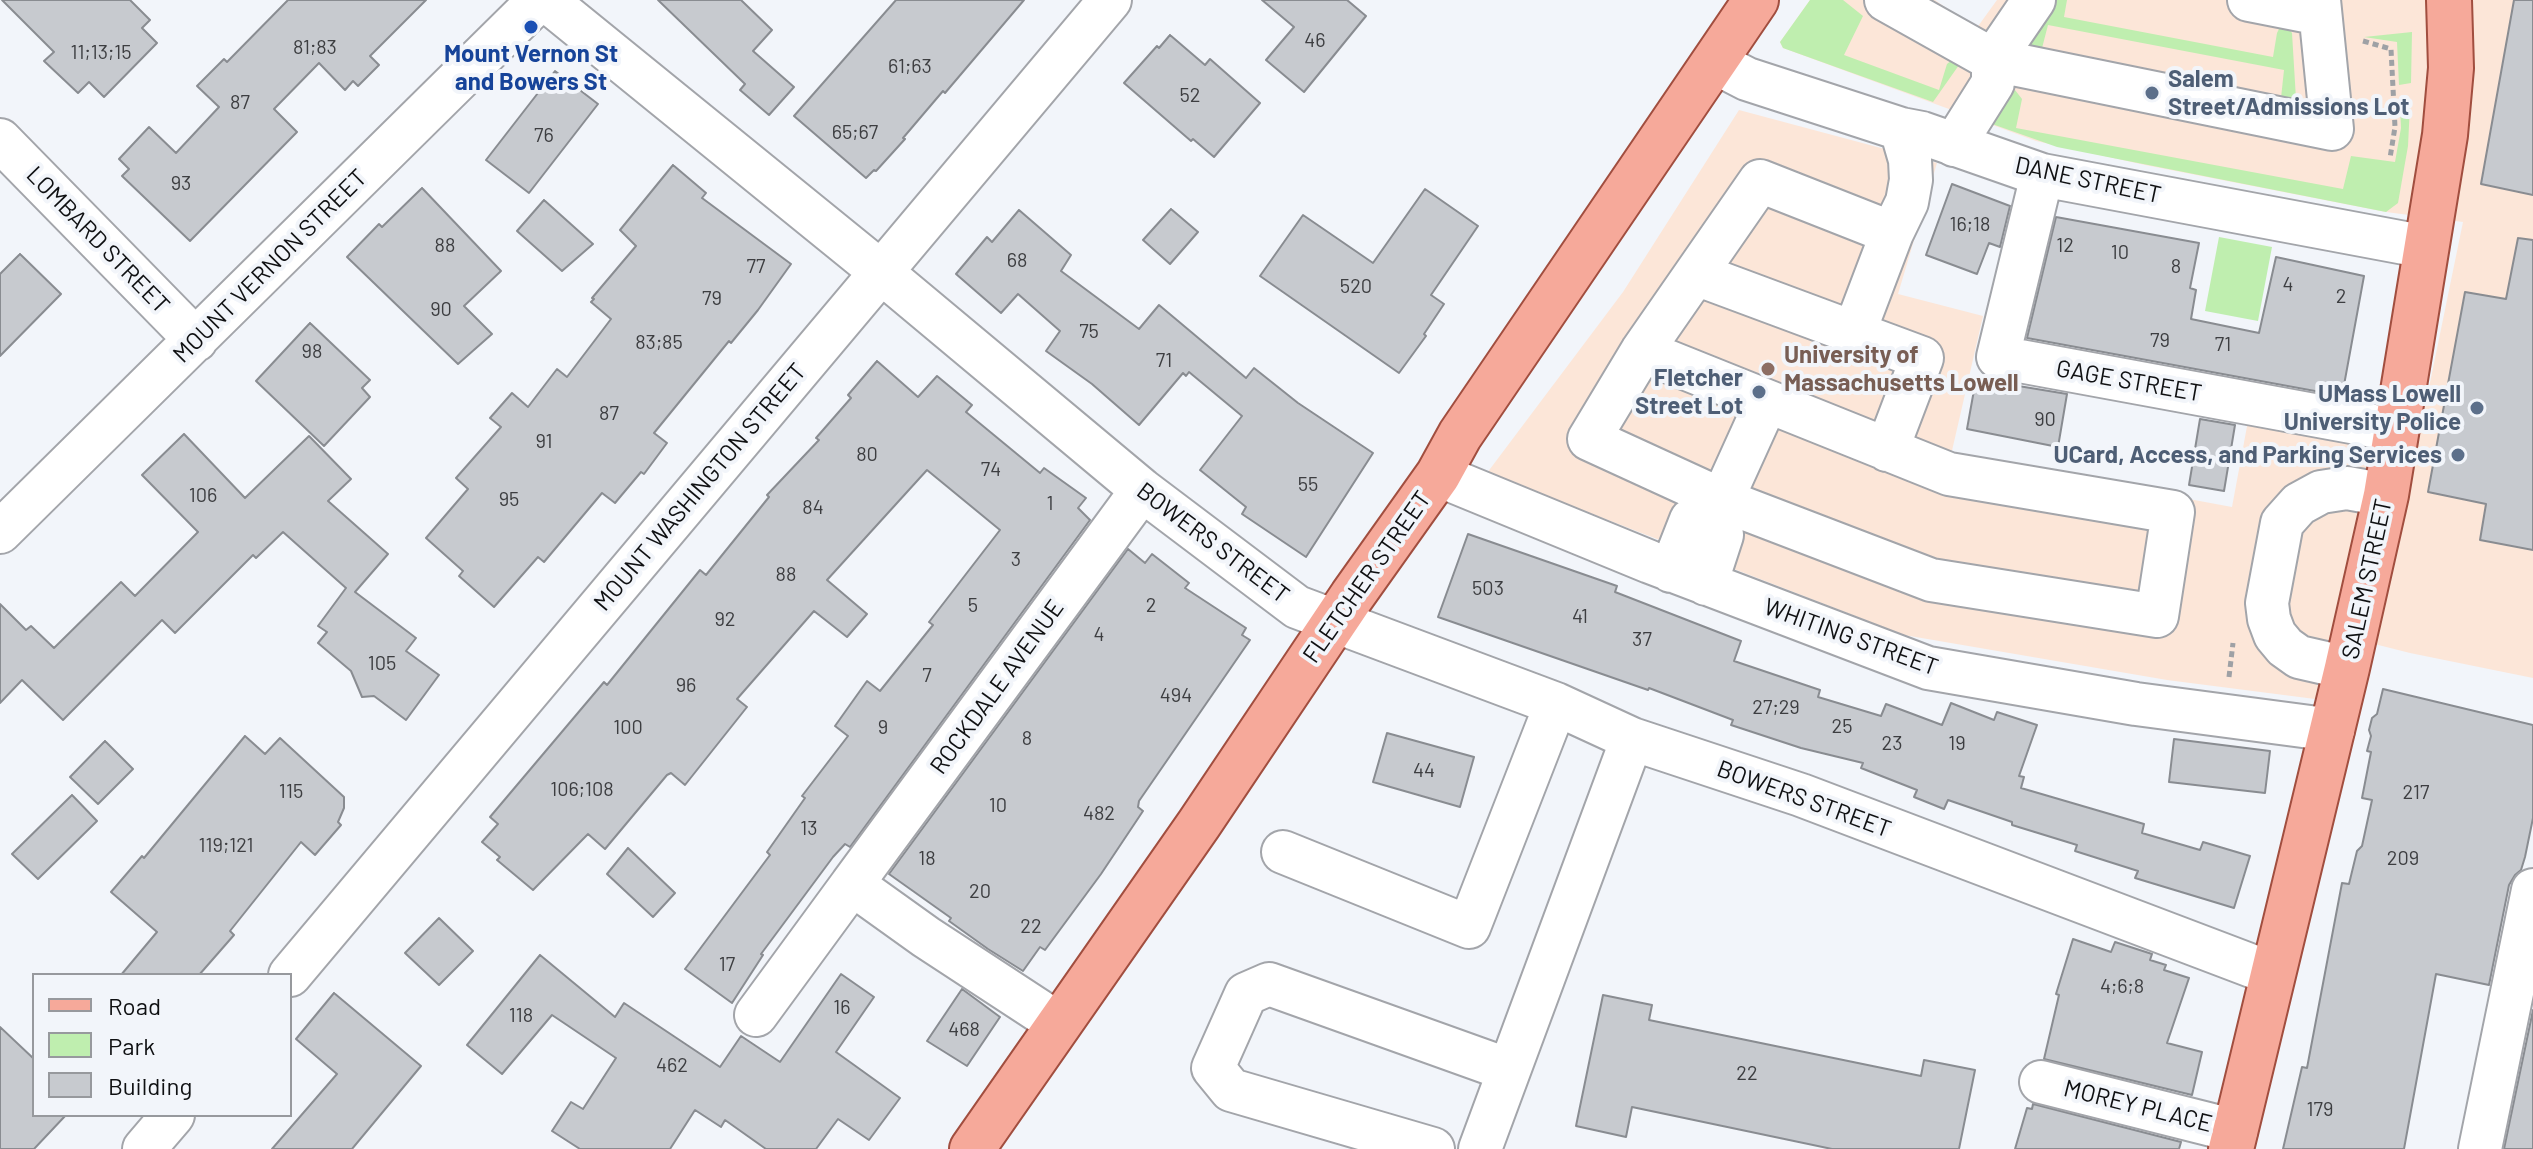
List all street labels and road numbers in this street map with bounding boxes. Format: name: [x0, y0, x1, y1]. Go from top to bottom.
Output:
street label: DANE STREET: [2012, 150, 2164, 210]
street label: LOMBARD STREET: [20, 160, 176, 320]
street label: MOUNT VERNON STREET: [167, 163, 373, 369]
street label: GAGE STREET: [2054, 354, 2204, 408]
street label: MOUNT WASHINGTON STREET: [588, 357, 812, 617]
street label: BOWERS STREET: [1131, 476, 1295, 610]
street label: FLETCHER STREET: [1297, 486, 1437, 668]
street label: SALEM STREET: [2336, 496, 2398, 662]
street label: WHITING STREET: [1760, 592, 1942, 682]
street label: ROCKDALE AVENUE: [924, 594, 1070, 780]
street label: BOWERS STREET: [1713, 754, 1895, 844]
street label: MOREY PLACE: [2061, 1074, 2215, 1138]

